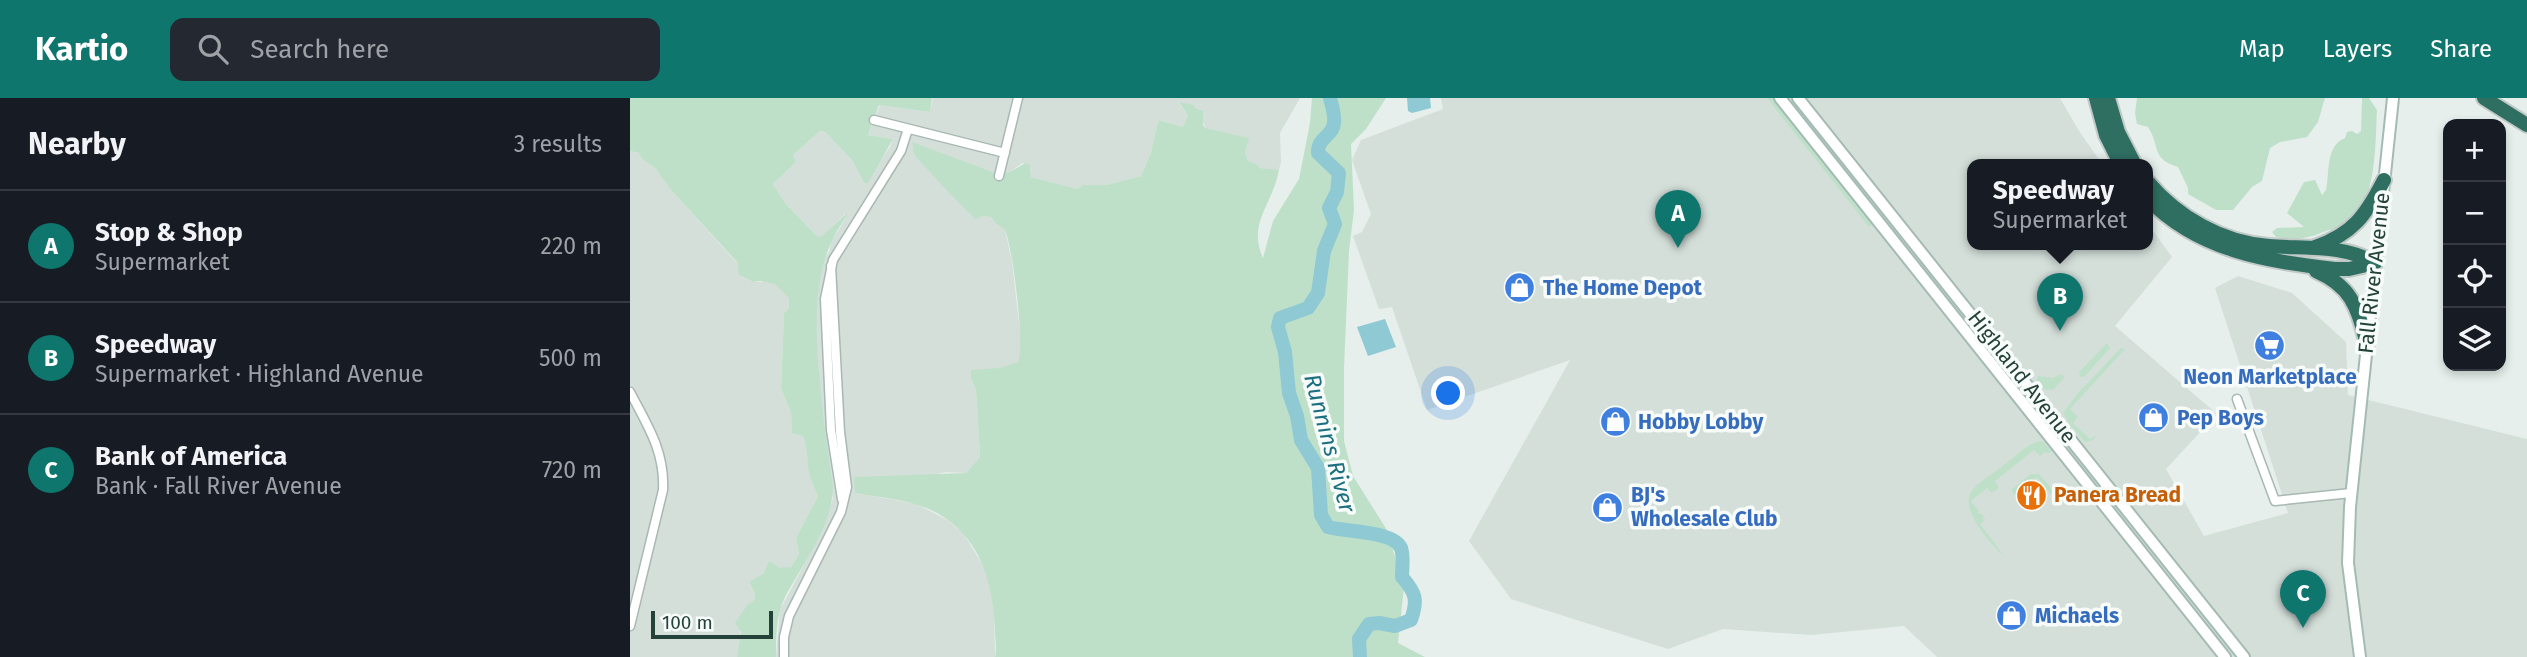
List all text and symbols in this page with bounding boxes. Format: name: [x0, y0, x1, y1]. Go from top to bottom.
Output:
search box: [170, 18, 660, 81]
text: Kartio: [35, 29, 128, 69]
icon: search: [194, 30, 232, 68]
text: Search here: [250, 34, 389, 65]
text: Map: [2239, 35, 2285, 63]
text: Layers: [2323, 35, 2392, 63]
text: Share: [2430, 35, 2492, 63]
map controls: [2443, 119, 2506, 371]
button: +: [2443, 119, 2506, 182]
text: Nearby: [28, 126, 126, 162]
text: 3 results: [514, 130, 602, 158]
popup: [1967, 159, 2153, 250]
text: Speedway: [1993, 175, 2114, 206]
button: −: [2443, 182, 2506, 245]
pin: A: [1655, 190, 1701, 248]
street label: Fall River Avenue: [2353, 191, 2395, 355]
text: Supermarket: [1993, 206, 2127, 234]
text: Stop & Shop: [95, 217, 243, 248]
text: A: [44, 232, 58, 260]
text: 220 m: [541, 232, 602, 260]
button: locate: [2443, 245, 2506, 308]
text: Supermarket: [95, 248, 230, 276]
shop icon: The Home Depot: [1503, 271, 1537, 305]
pin: B: [2037, 273, 2083, 331]
place label: The Home Depot: [1543, 275, 1703, 301]
street label: Highland Avenue: [1962, 306, 2082, 448]
button: layers: [2443, 308, 2506, 371]
supermarket icon: Neon Marketplace: [2253, 328, 2287, 362]
text: Speedway: [95, 329, 216, 360]
text: B: [44, 344, 58, 372]
text: 500 m: [539, 344, 602, 372]
text: Supermarket · Highland Avenue: [95, 360, 424, 388]
place label: Neon Marketplace: [2183, 364, 2357, 390]
water label: Runnins River: [1298, 371, 1362, 516]
your location: [1431, 376, 1465, 410]
shop icon: Pep Boys: [2137, 401, 2171, 435]
shop icon: Hobby Lobby: [1598, 405, 1632, 439]
place label: Pep Boys: [2177, 405, 2264, 431]
place label: Hobby Lobby: [1638, 409, 1763, 435]
text: Bank of America: [95, 441, 287, 472]
text: C: [44, 456, 58, 484]
text: 720 m: [542, 456, 602, 484]
text: Bank · Fall River Avenue: [95, 472, 342, 500]
restaurant icon: Panera Bread: [2014, 478, 2048, 512]
place label: BJ's Wholesale Club: [1631, 482, 1777, 532]
place label: Panera Bread: [2054, 482, 2181, 508]
shop icon: BJ's Wholesale Club: [1591, 490, 1625, 524]
pin: C: [2280, 570, 2326, 628]
shop icon: Michaels: [1995, 599, 2029, 633]
place label: Michaels: [2035, 603, 2119, 629]
scale bar: [651, 608, 774, 640]
text: 100 m: [662, 611, 713, 634]

